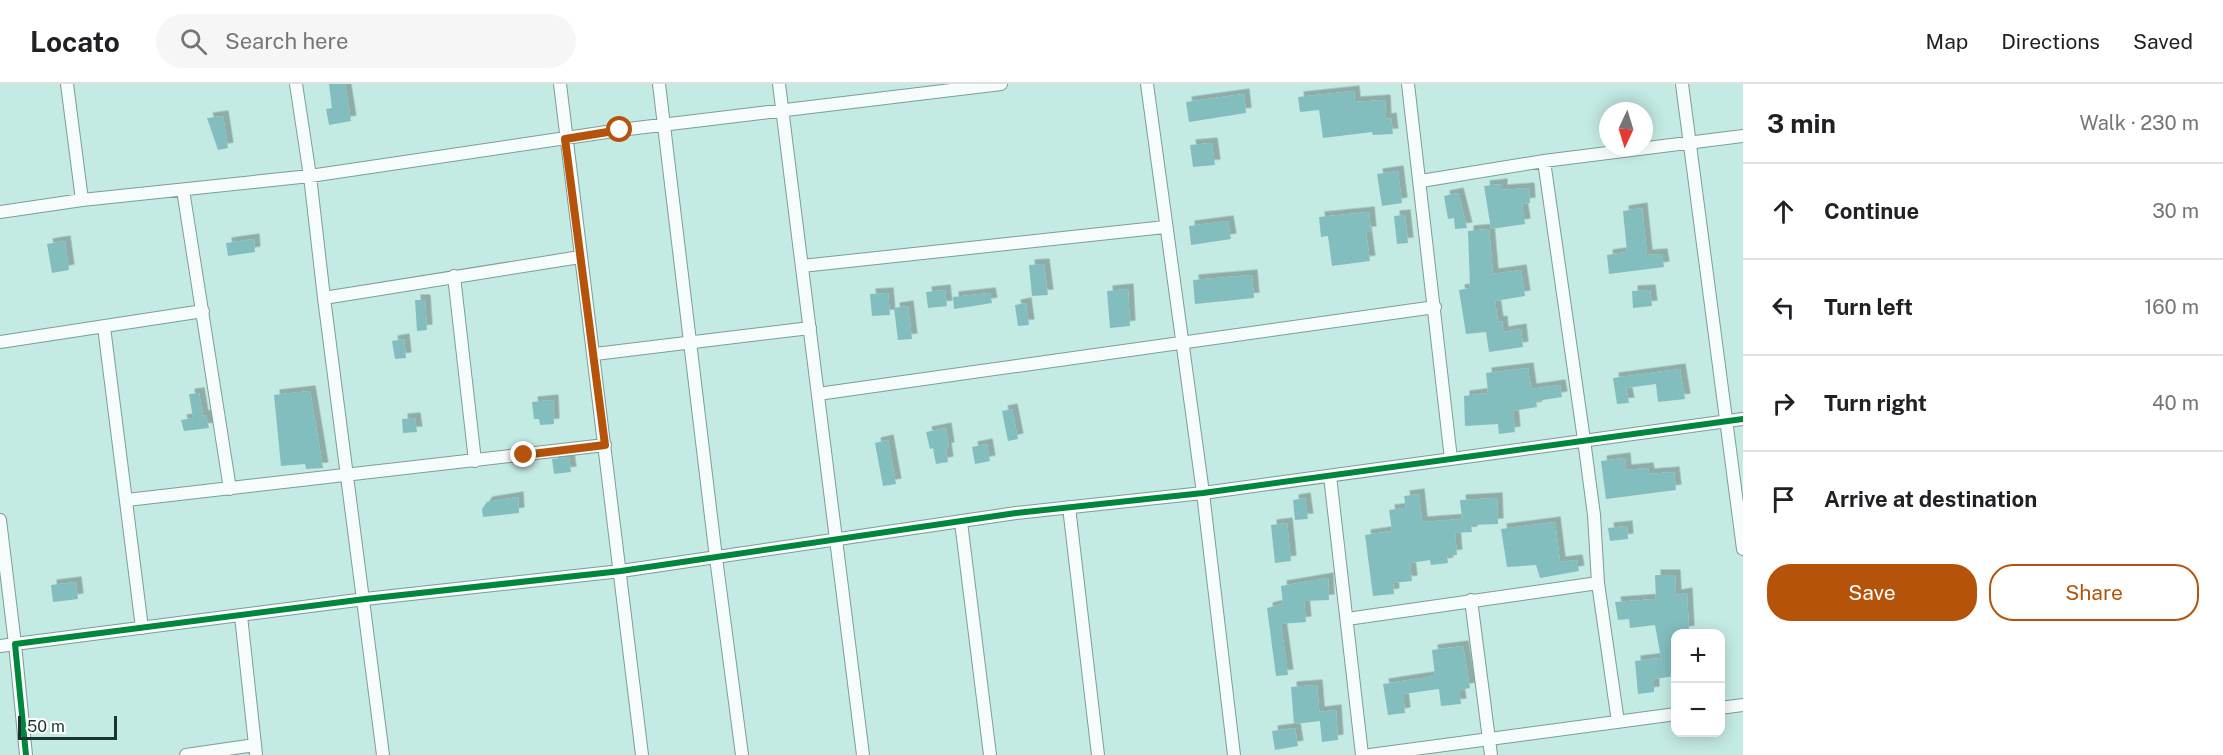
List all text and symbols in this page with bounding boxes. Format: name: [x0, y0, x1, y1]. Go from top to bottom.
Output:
search box: [156, 14, 576, 68]
text: Locato: [30, 25, 120, 58]
icon: search: [177, 25, 210, 58]
text: Search here: [225, 28, 348, 54]
text: Map: [1926, 29, 1968, 54]
text: Directions: [2001, 29, 2100, 54]
text: Saved: [2133, 29, 2193, 54]
north arrow: [1599, 102, 1653, 156]
text: 3 min: [1767, 108, 1836, 139]
text: Walk · 230 m: [2080, 111, 2199, 135]
route start: [606, 116, 632, 142]
icon: ahead: [1767, 195, 1800, 228]
text: Continue: [1824, 198, 1919, 224]
text: 30 m: [2152, 199, 2199, 223]
icon: left: [1767, 291, 1800, 324]
text: Turn left: [1824, 294, 1913, 320]
text: 160 m: [2144, 295, 2199, 319]
icon: right: [1767, 387, 1800, 420]
text: Turn right: [1824, 390, 1927, 416]
text: 40 m: [2152, 391, 2199, 415]
route end: [510, 441, 536, 467]
icon: arrive: [1767, 483, 1800, 516]
text: Arrive at destination: [1824, 486, 2037, 512]
button: Save: [1767, 564, 1977, 621]
button: Share: [1989, 564, 2199, 621]
map controls: [1671, 629, 1725, 737]
button: +: [1671, 629, 1725, 683]
button: −: [1671, 683, 1725, 737]
scale bar: [18, 713, 117, 740]
text: 50 m: [27, 717, 65, 736]

